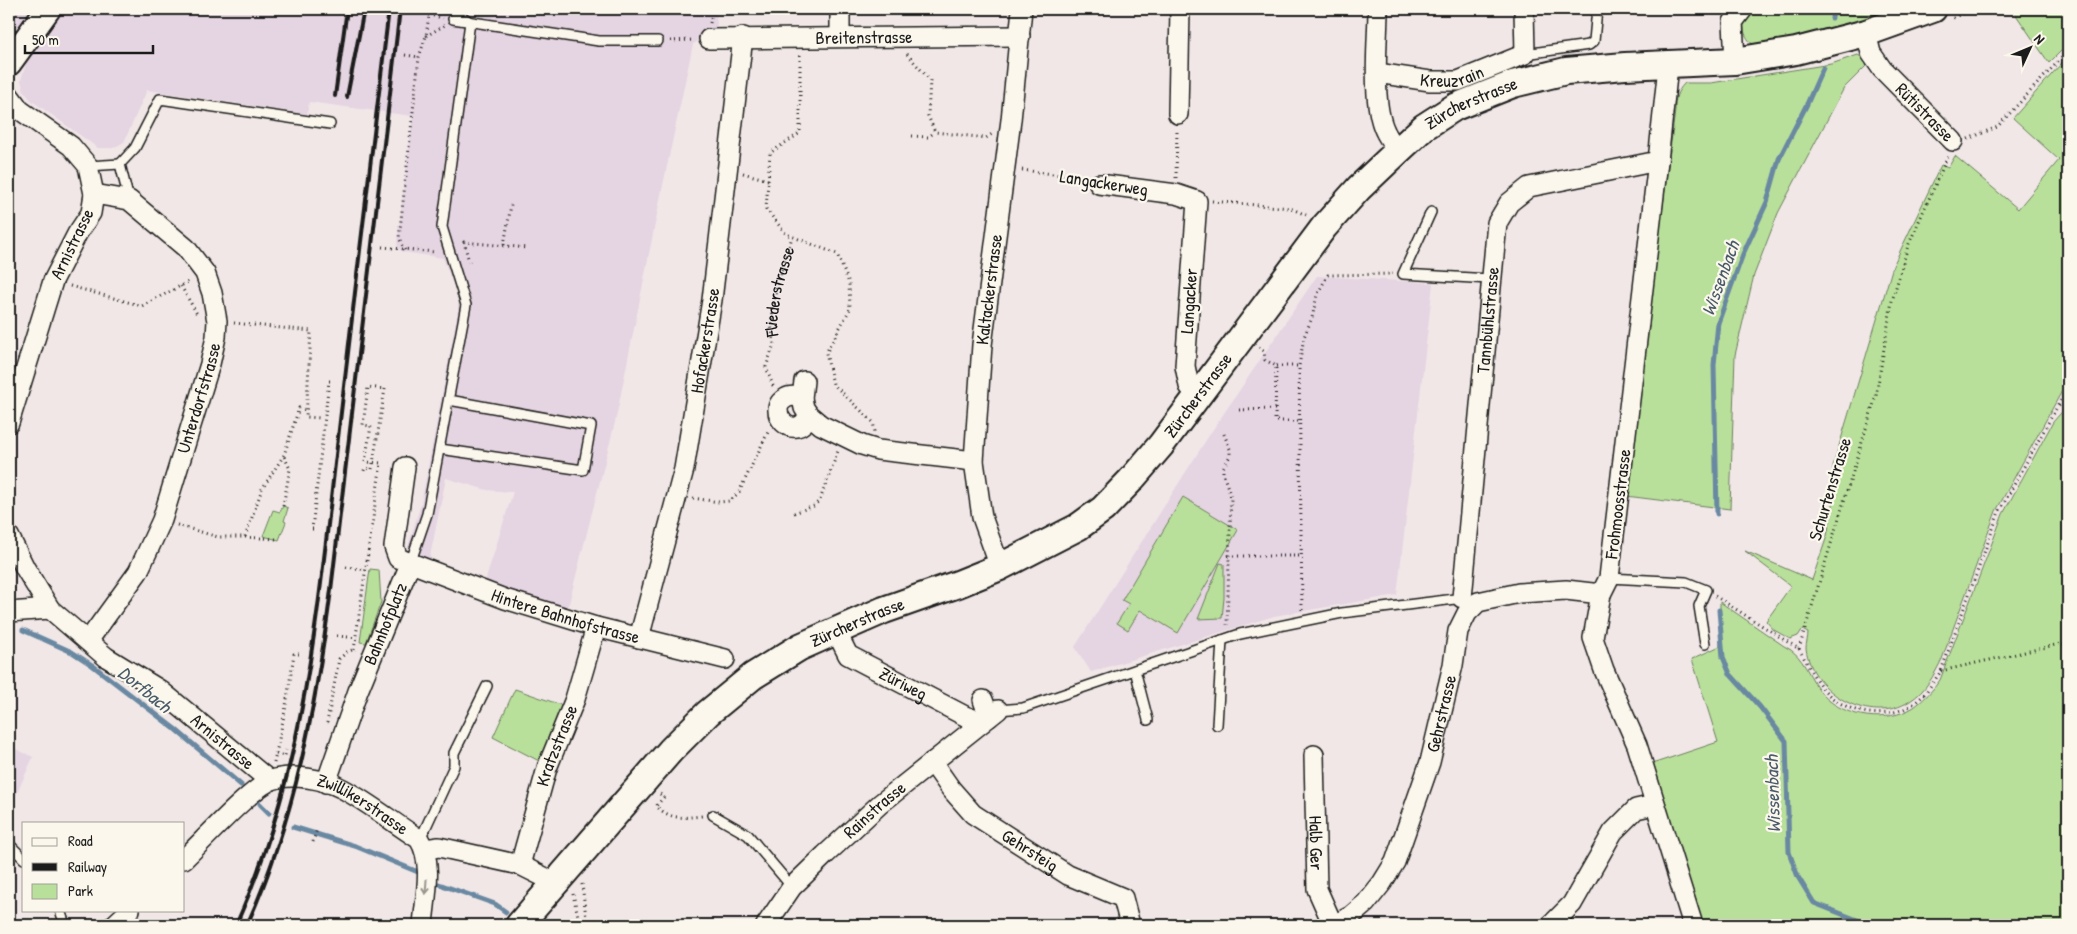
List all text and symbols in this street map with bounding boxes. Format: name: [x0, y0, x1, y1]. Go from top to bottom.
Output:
scale bar: [25, 22, 152, 54]
north arrow: [2004, 22, 2054, 72]
street label: Breitenstrasse: [815, 24, 913, 50]
text: 50 m: [32, 29, 59, 50]
text: N: [2030, 29, 2050, 48]
street label: Kreuzrain: [1418, 59, 1487, 93]
street label: Zürcherstrasse: [1420, 70, 1520, 135]
street label: Rütistrasse: [1890, 77, 1960, 147]
street label: Langackerweg: [1058, 163, 1150, 202]
street label: Arnistrasse: [44, 204, 99, 283]
street label: Kaltackerstrasse: [969, 233, 1008, 346]
water label: Wissenbach: [1695, 235, 1746, 319]
street label: Fliederstrasse: [758, 243, 800, 340]
street label: Tannbühlstrasse: [1470, 266, 1505, 375]
street label: Langacker: [1174, 267, 1203, 335]
street label: Hofackerstrasse: [684, 287, 725, 395]
street label: Unterdorfstrasse: [170, 340, 226, 456]
street label: Zürcherstrasse: [1158, 347, 1238, 443]
street label: Schurtenstrasse: [1802, 434, 1857, 543]
street label: Frohmoosstrasse: [1598, 448, 1637, 561]
street label: Bahnhofplatz: [357, 579, 413, 668]
street label: Hintere Bahnhofstrasse: [488, 582, 642, 649]
street label: Zürcherstrasse: [806, 591, 907, 653]
water label: Dorfbach: [113, 660, 179, 720]
street label: Züriweg: [875, 660, 932, 706]
street label: Gehrstrasse: [1420, 672, 1462, 755]
street label: Kratzstrasse: [530, 701, 583, 789]
street label: Arnistrasse: [186, 707, 260, 775]
water label: Wissenbach: [1758, 753, 1786, 833]
street label: Zwillikerstrasse: [314, 767, 414, 840]
street label: Rainstrasse: [838, 775, 911, 844]
street label: Halb Ger: [1303, 815, 1330, 871]
legend: [22, 822, 185, 912]
street label: Gehrsteig: [997, 823, 1063, 878]
text: Road: [68, 830, 93, 851]
text: Railway: [68, 856, 107, 877]
one-way arrow: [421, 879, 430, 895]
text: Park: [68, 880, 93, 901]

